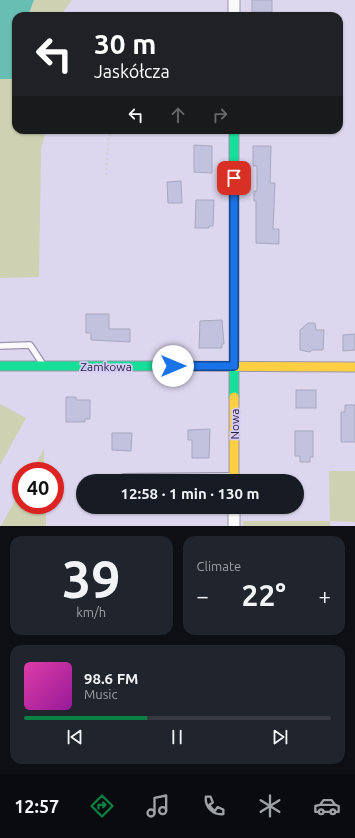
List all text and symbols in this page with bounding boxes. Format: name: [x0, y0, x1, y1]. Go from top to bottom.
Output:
icon: left: [28, 28, 80, 80]
text: 30 m: [94, 28, 156, 59]
text: Jaskółcza: [94, 61, 170, 81]
icon: left: [125, 104, 147, 126]
icon: ahead: [167, 104, 189, 126]
icon: right: [209, 104, 231, 126]
pin: [217, 161, 251, 195]
icon: arrive: [223, 167, 245, 189]
position arrow: [152, 345, 194, 387]
street label: Zamkowa: [80, 360, 132, 373]
street label: Nowa: [228, 408, 241, 440]
speed limit sign: 40: [12, 462, 64, 514]
text: 12:58 · 1 min · 130 m: [121, 485, 259, 502]
text: 39: [62, 550, 121, 608]
text: Climate: [197, 559, 241, 573]
text: 22°: [242, 578, 286, 612]
text: −: [197, 583, 209, 608]
text: +: [319, 583, 331, 608]
text: km/h: [76, 605, 106, 619]
text: 98.6 FM: [84, 670, 138, 687]
text: Music: [84, 687, 118, 701]
icon: previous: [64, 726, 86, 748]
icon: pause: [166, 726, 188, 748]
icon: next: [269, 726, 291, 748]
icon: directions: [88, 792, 116, 820]
icon: music: [144, 792, 172, 820]
icon: phone: [200, 792, 228, 820]
icon: climate: [256, 792, 284, 820]
icon: car: [313, 792, 341, 820]
text: 12:57: [14, 796, 59, 816]

